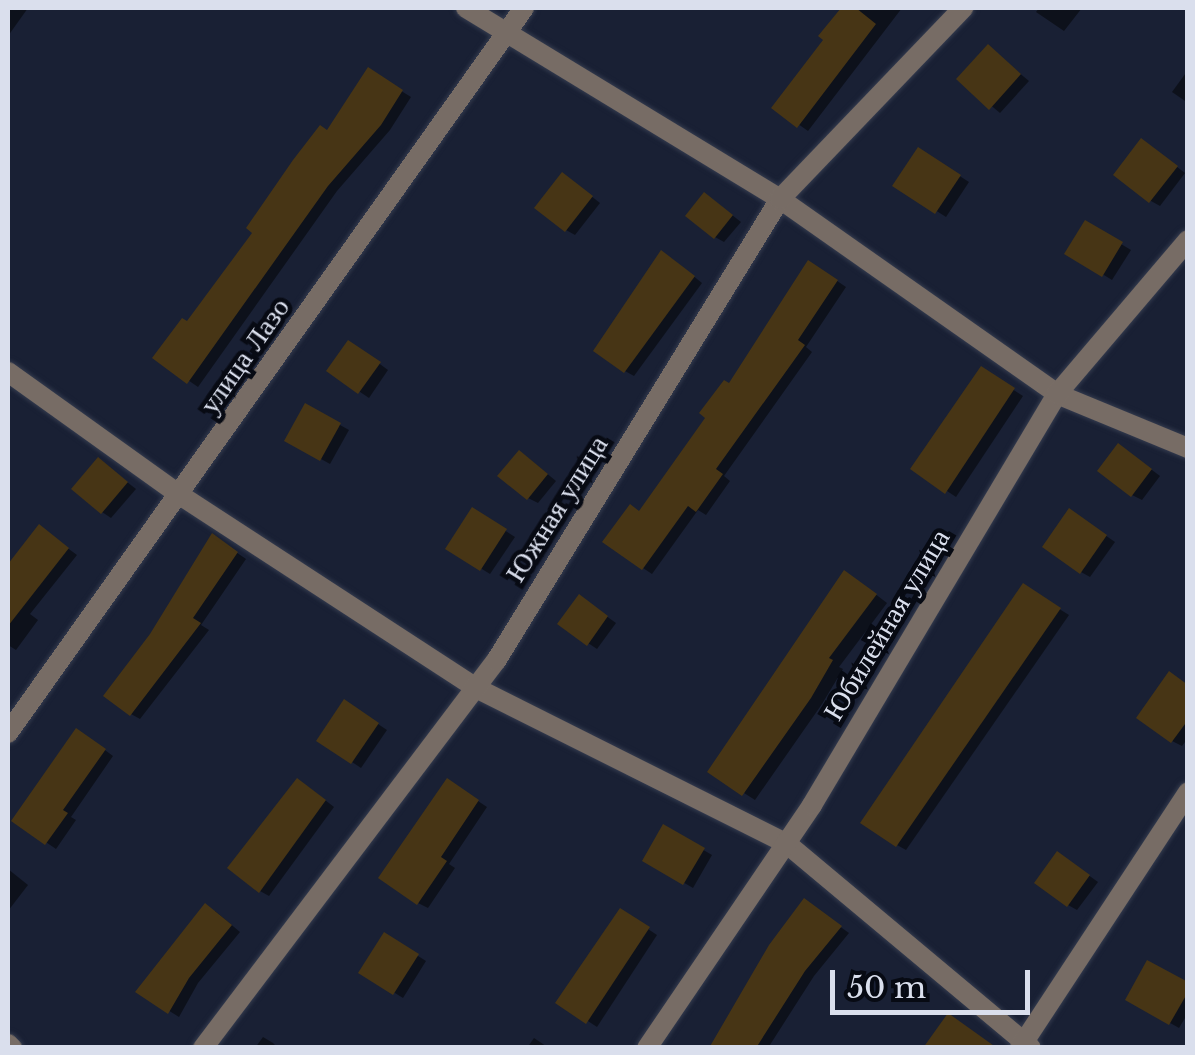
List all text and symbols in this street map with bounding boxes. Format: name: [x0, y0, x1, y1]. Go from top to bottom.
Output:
street label: улица Лазо: [193, 292, 297, 420]
street label: Южная улица: [499, 430, 615, 588]
street label: Юбилейная улица: [817, 523, 957, 727]
scale bar: [835, 950, 1035, 1012]
text: 50 m: [847, 969, 926, 1006]

